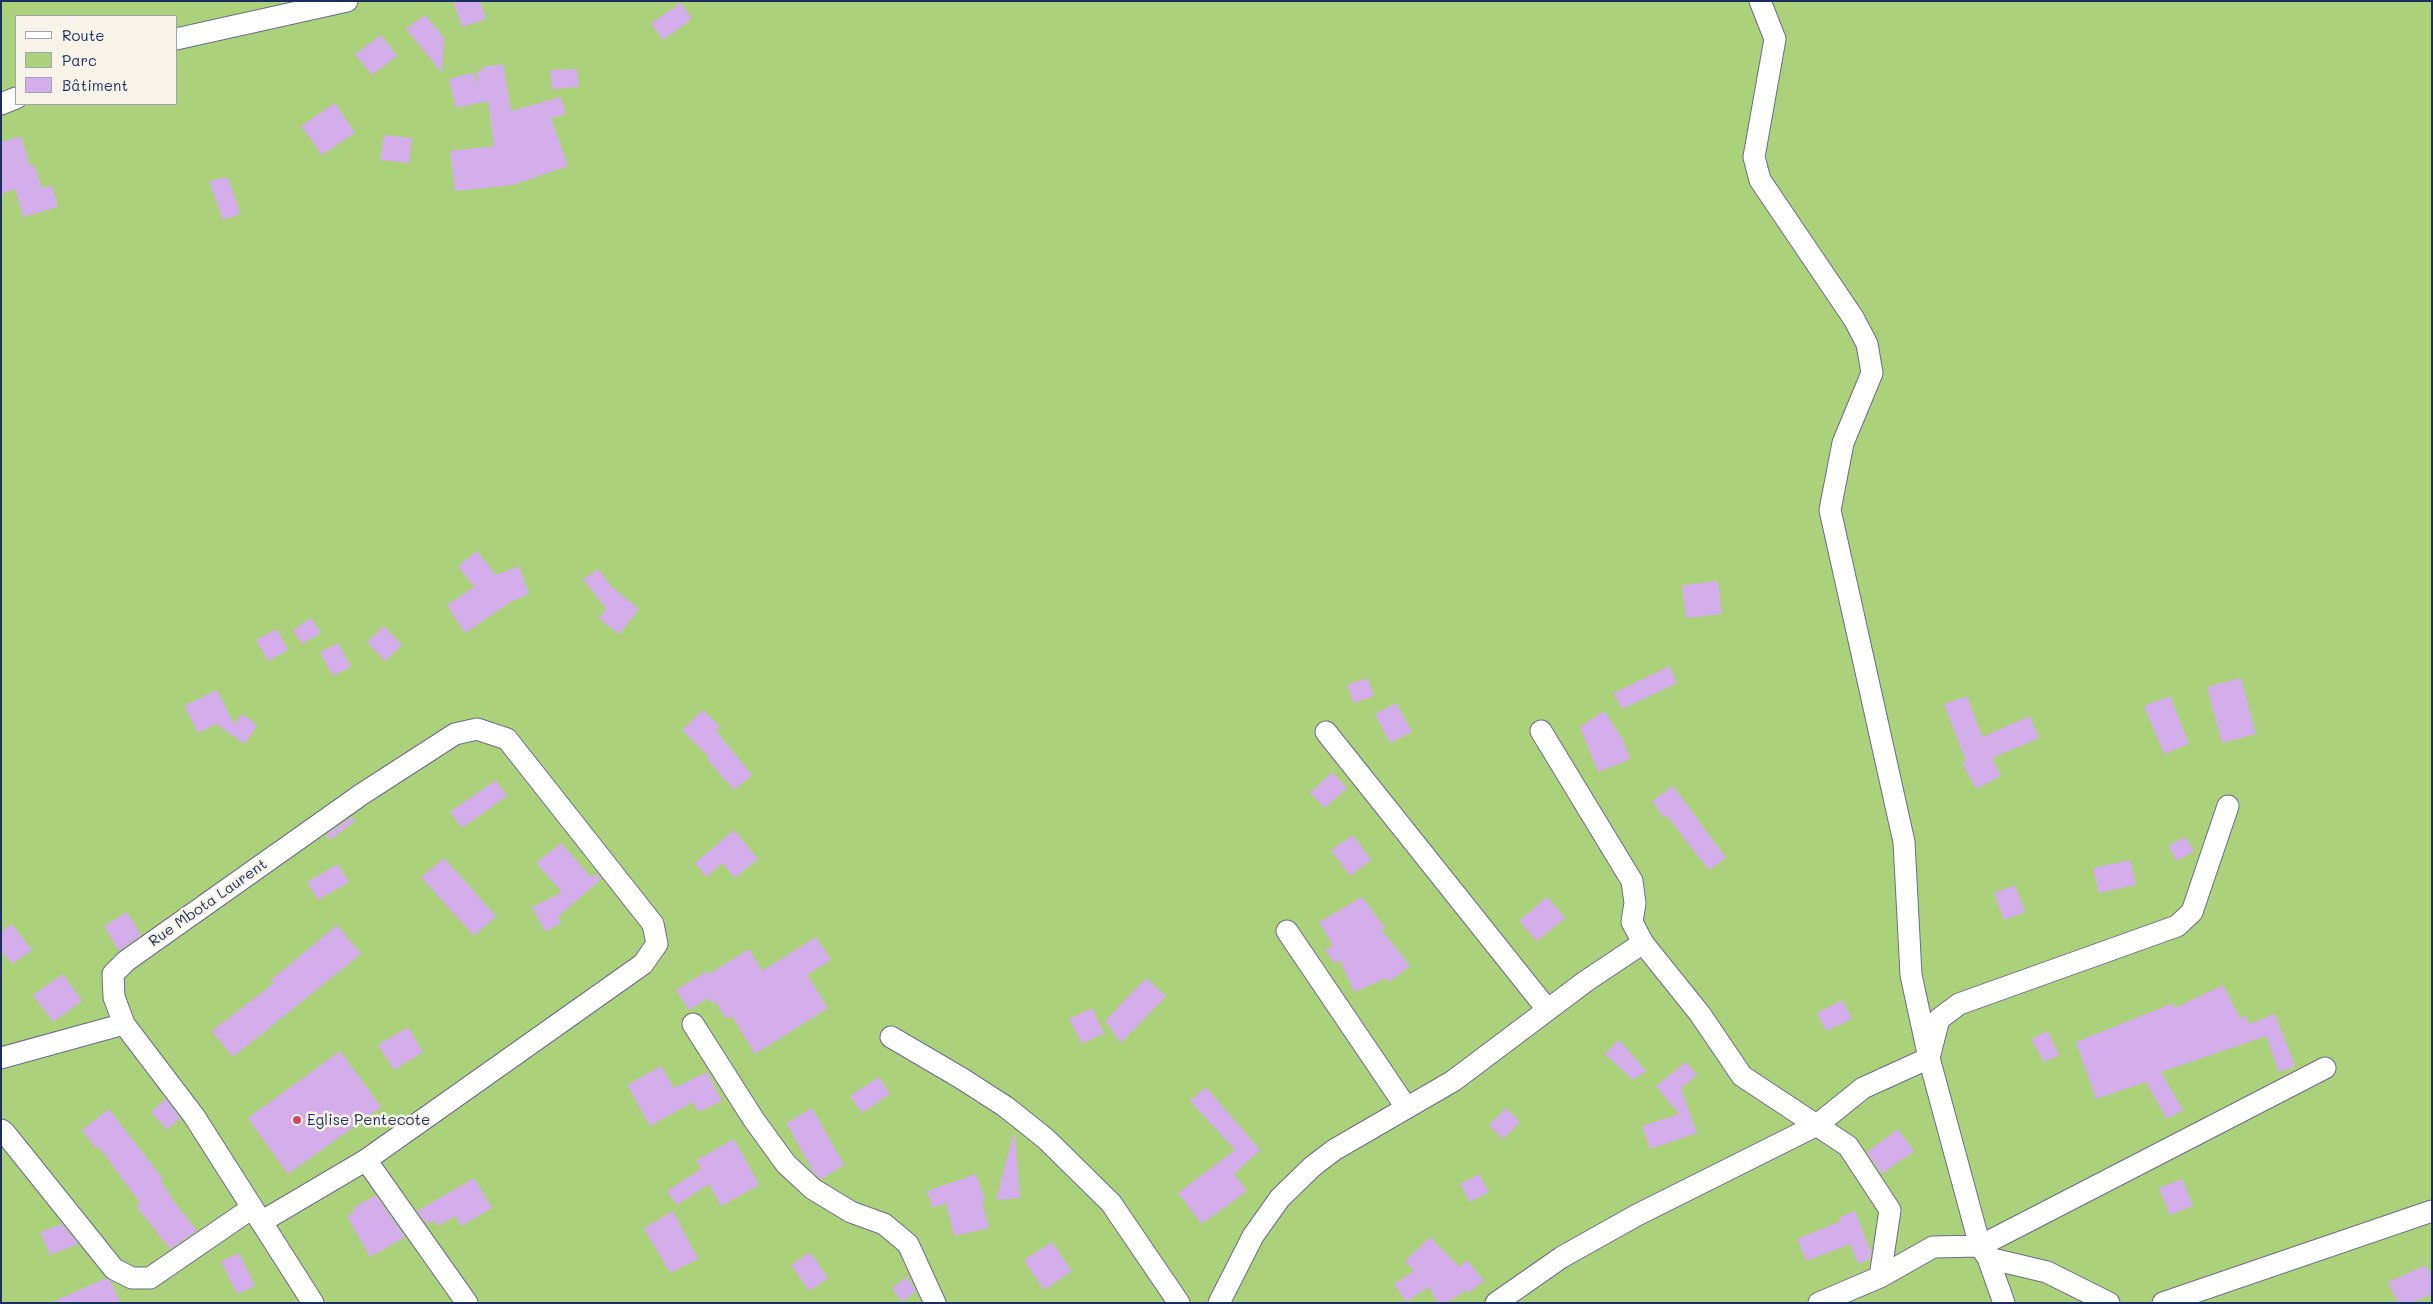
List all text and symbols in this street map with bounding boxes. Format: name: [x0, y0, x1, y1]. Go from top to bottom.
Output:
legend: [15, 15, 178, 105]
text: Route: [62, 25, 105, 45]
text: Parc: [62, 50, 97, 70]
text: Bâtiment: [62, 75, 128, 95]
street label: Rue Mbota Laurent: [145, 855, 271, 951]
place label: Eglise Pentecote: [307, 1111, 430, 1129]
marker: Eglise Pentecote: [291, 1114, 303, 1126]

